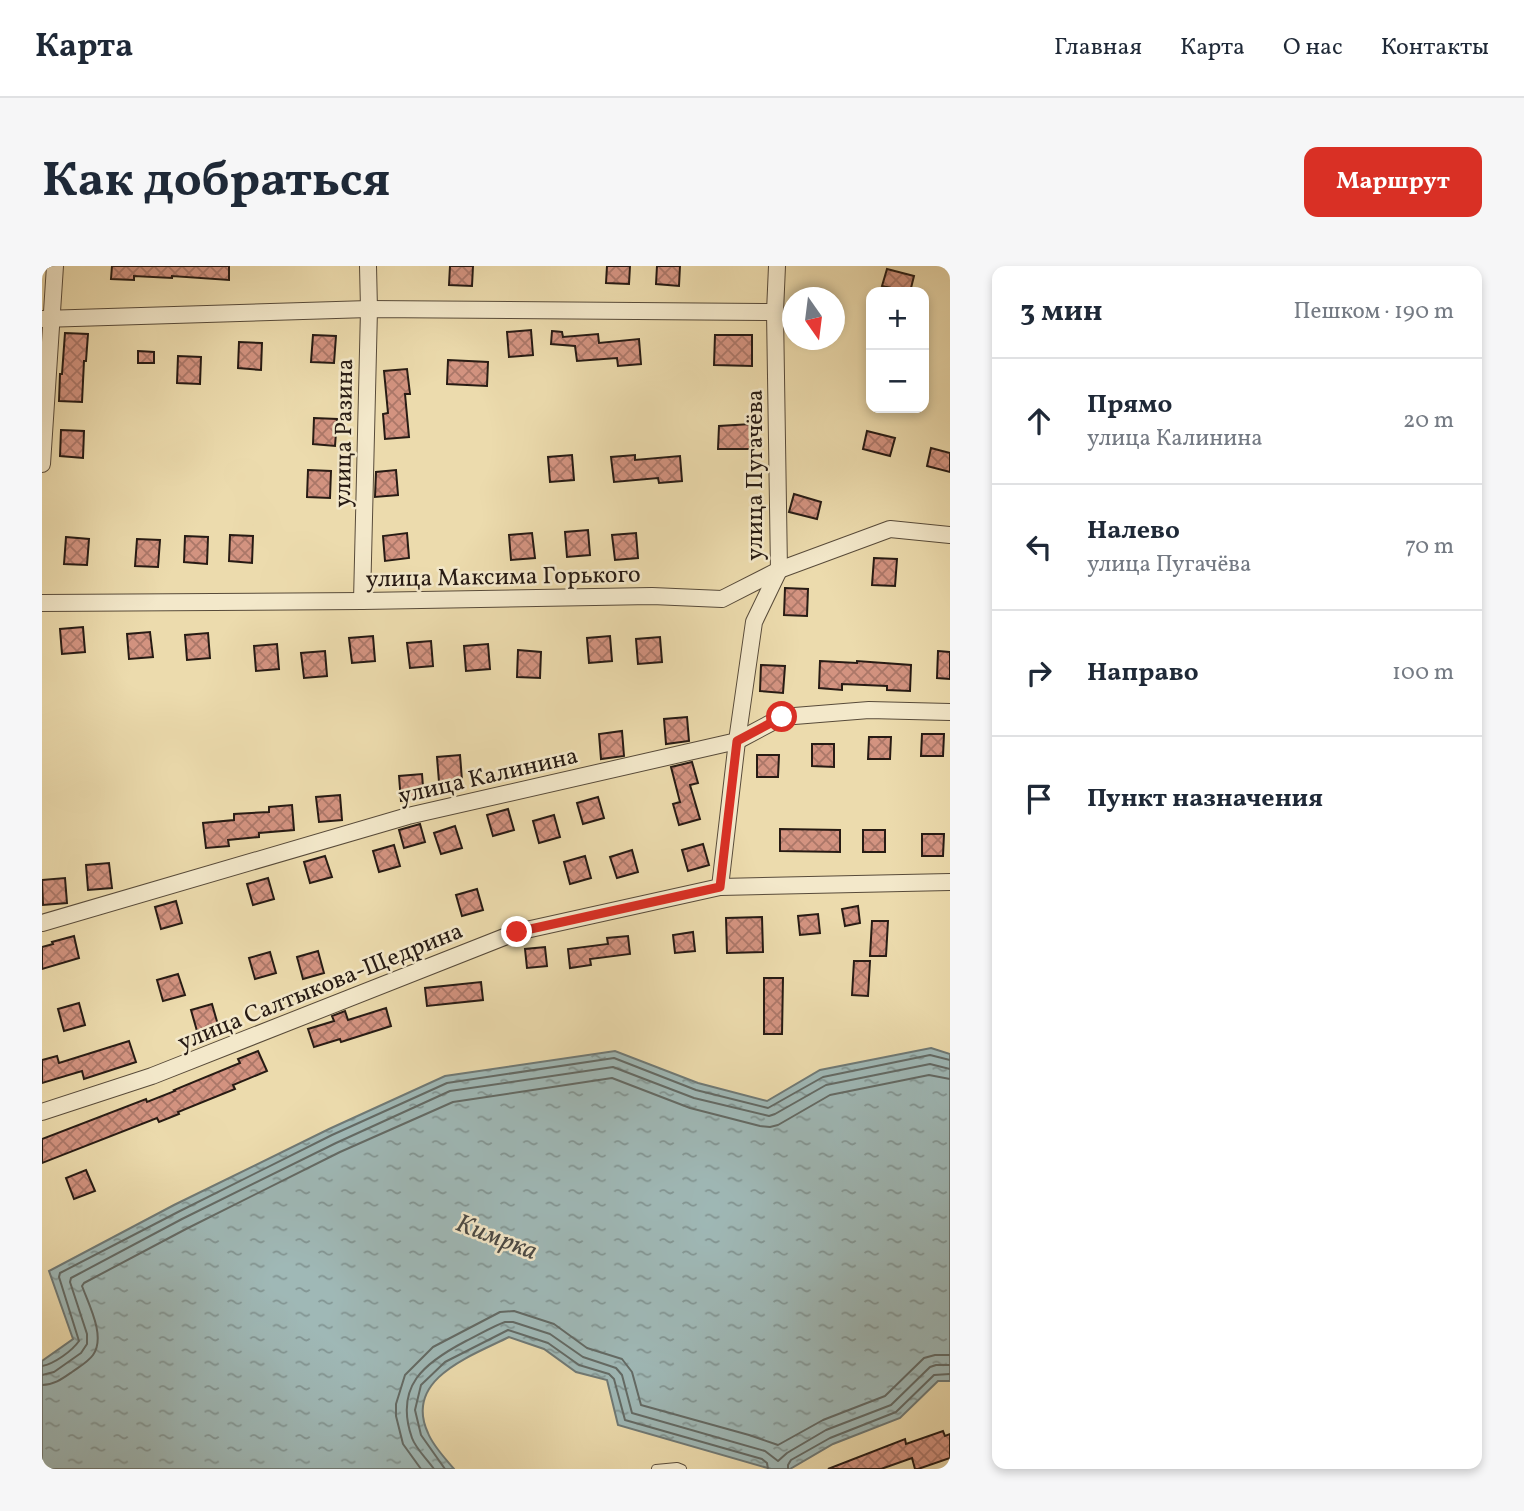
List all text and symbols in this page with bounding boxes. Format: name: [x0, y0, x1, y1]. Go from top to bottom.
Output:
text: Карта: [35, 25, 133, 71]
text: Главная: [1054, 31, 1142, 65]
text: Карта: [1180, 31, 1245, 65]
text: О нас: [1283, 31, 1343, 65]
text: Контакты: [1381, 31, 1489, 65]
button: Маршрут: [1304, 147, 1482, 217]
text: Как добраться: [42, 148, 390, 217]
north arrow: [782, 287, 845, 350]
map controls: [866, 287, 929, 413]
button: +: [866, 287, 929, 350]
text: 3 мин: [1020, 291, 1103, 333]
text: Пешком · 190 m: [1294, 296, 1454, 328]
button: −: [866, 350, 929, 413]
street label: улица Разина: [327, 358, 363, 508]
text: Прямо: [1087, 387, 1172, 423]
street label: улица Пугачёва: [739, 389, 773, 561]
icon: ahead: [1020, 402, 1058, 440]
text: 20 m: [1403, 405, 1454, 437]
text: улица Калинина: [1087, 423, 1263, 455]
text: Налево: [1087, 513, 1180, 549]
icon: left: [1020, 528, 1058, 566]
text: 70 m: [1405, 531, 1454, 563]
text: улица Пугачёва: [1087, 549, 1251, 581]
street label: улица Максима Горького: [365, 559, 641, 597]
icon: right: [1020, 654, 1058, 692]
text: Направо: [1087, 655, 1199, 691]
text: 100 m: [1392, 657, 1454, 689]
route start: [766, 701, 797, 732]
street label: улица Калинина: [395, 740, 582, 814]
icon: arrive: [1020, 780, 1058, 818]
text: Пункт назначения: [1087, 781, 1323, 817]
street label: улица Салтыкова-Щедрина: [173, 915, 469, 1061]
route end: [501, 916, 532, 947]
water label: Кимрка: [450, 1206, 542, 1270]

